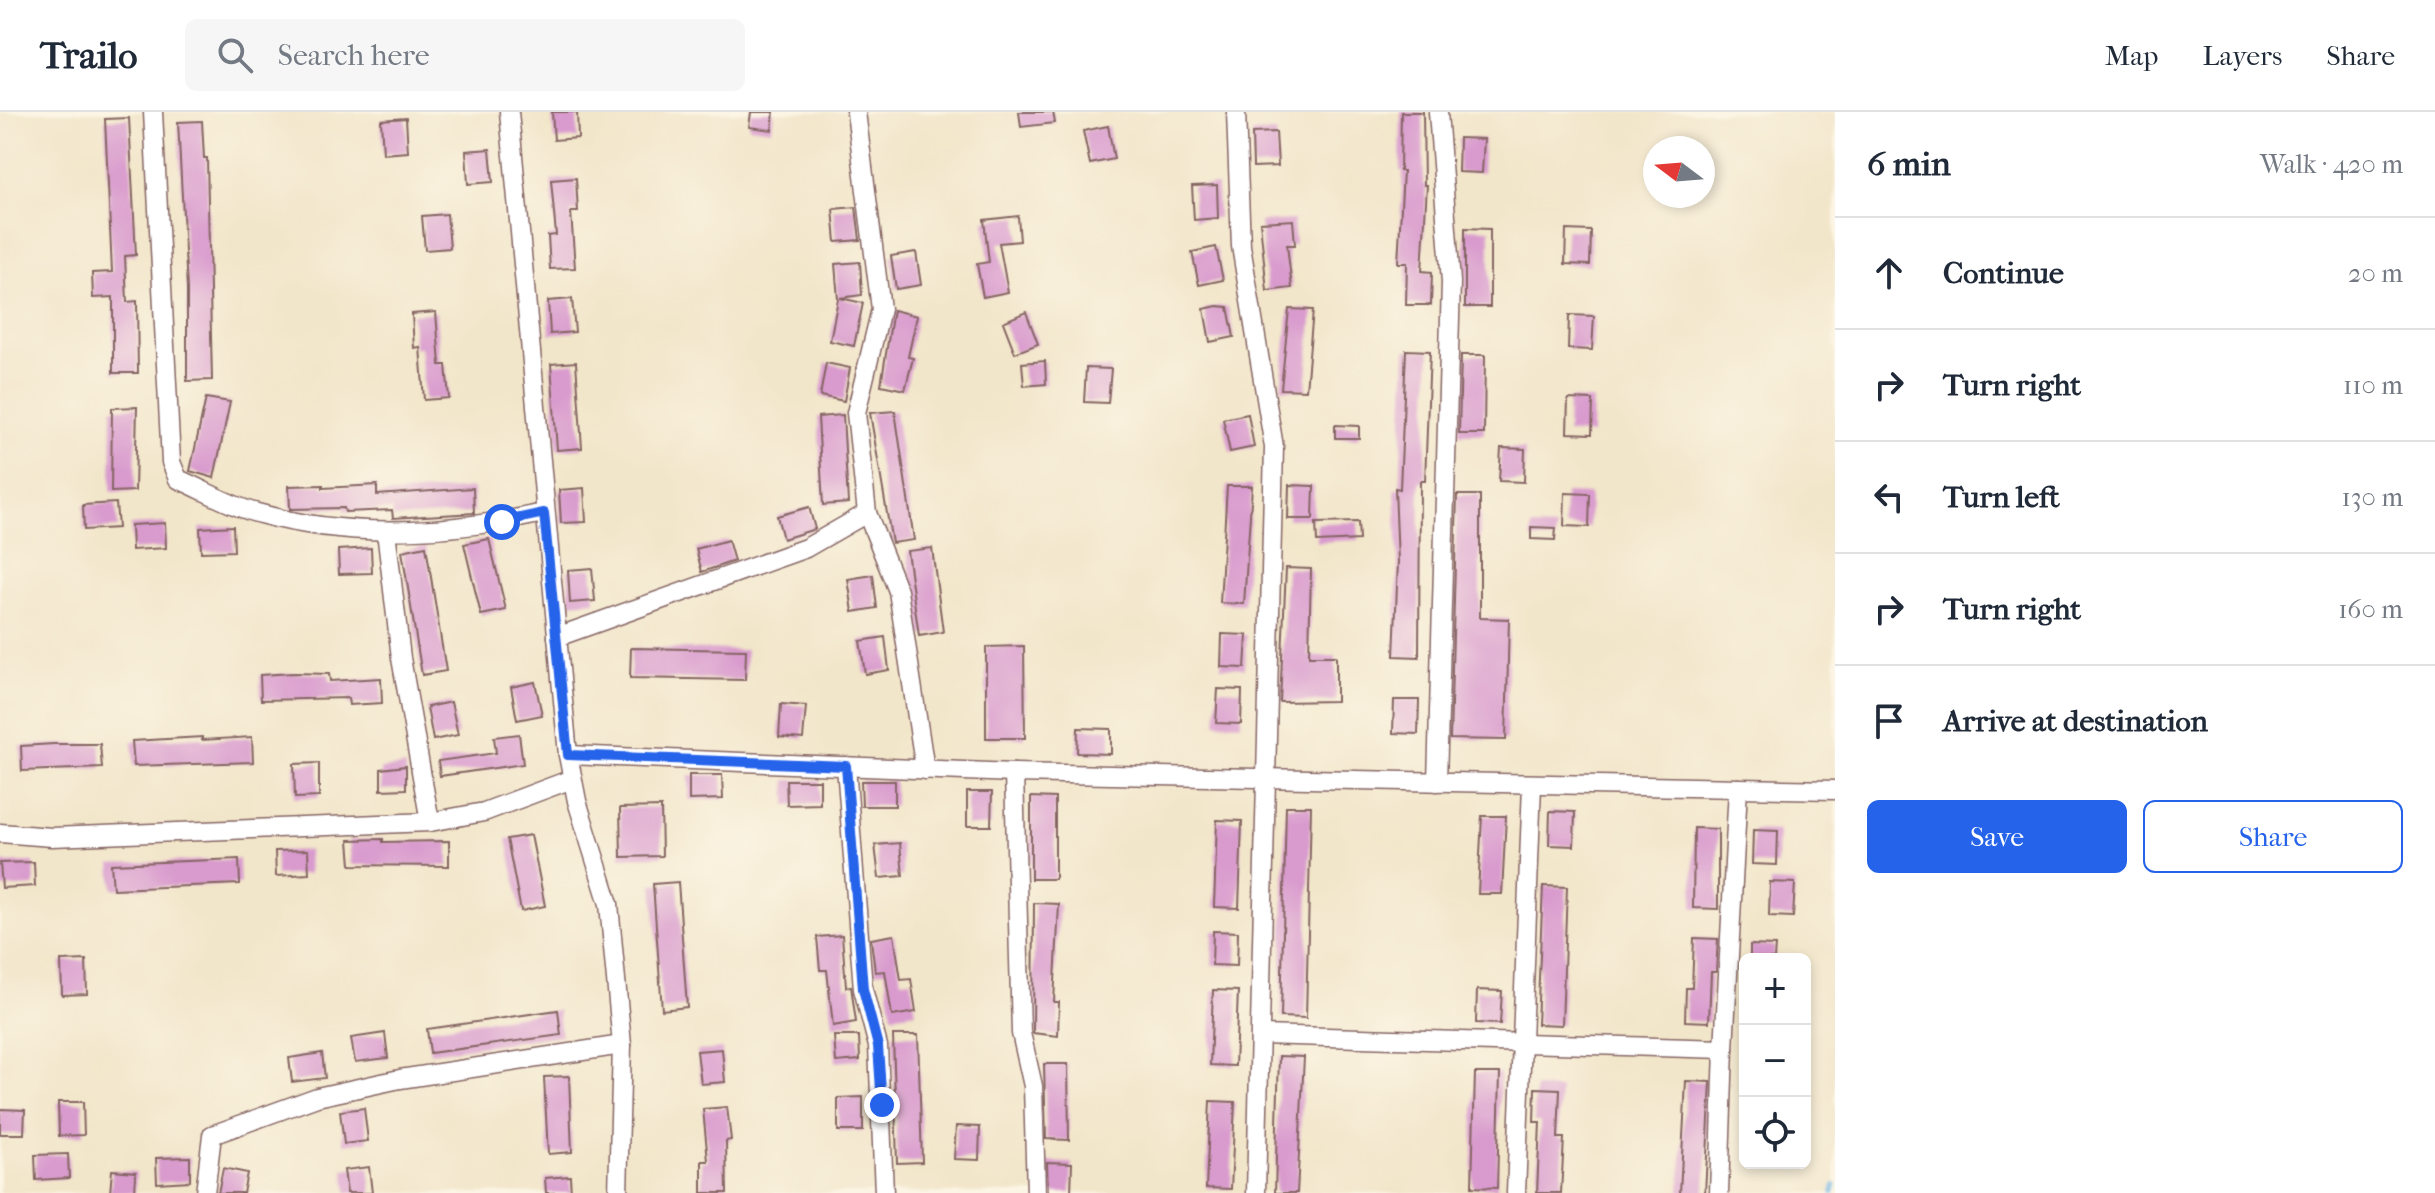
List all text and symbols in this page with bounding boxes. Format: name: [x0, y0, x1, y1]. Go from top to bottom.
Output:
search box: [185, 19, 745, 91]
text: Trailo: [40, 33, 137, 78]
icon: search: [213, 33, 257, 77]
text: Search here: [277, 38, 430, 73]
text: Map: [2105, 39, 2158, 72]
text: Layers: [2202, 39, 2282, 72]
text: Share: [2326, 39, 2395, 72]
north arrow: [1643, 136, 1715, 208]
text: 6 min: [1867, 144, 1951, 184]
text: Walk · 420 m: [2260, 149, 2403, 180]
icon: ahead: [1867, 251, 1911, 295]
text: Continue: [1943, 256, 2064, 291]
text: 20 m: [2348, 258, 2403, 289]
icon: right: [1867, 363, 1911, 407]
text: Turn right: [1943, 368, 2081, 403]
text: 110 m: [2343, 370, 2403, 401]
icon: left: [1867, 475, 1911, 519]
text: Turn left: [1943, 480, 2060, 515]
text: 130 m: [2342, 482, 2403, 513]
route start: [484, 504, 520, 540]
icon: right: [1867, 587, 1911, 631]
text: Turn right: [1943, 592, 2081, 627]
text: 160 m: [2338, 594, 2403, 625]
icon: arrive: [1867, 699, 1911, 743]
text: Arrive at destination: [1943, 704, 2208, 739]
button: Save: [1867, 800, 2127, 873]
button: Share: [2143, 800, 2403, 873]
map controls: [1739, 953, 1811, 1169]
button: +: [1739, 953, 1811, 1025]
button: −: [1739, 1025, 1811, 1097]
route end: [864, 1087, 900, 1123]
button: locate: [1739, 1097, 1811, 1169]

